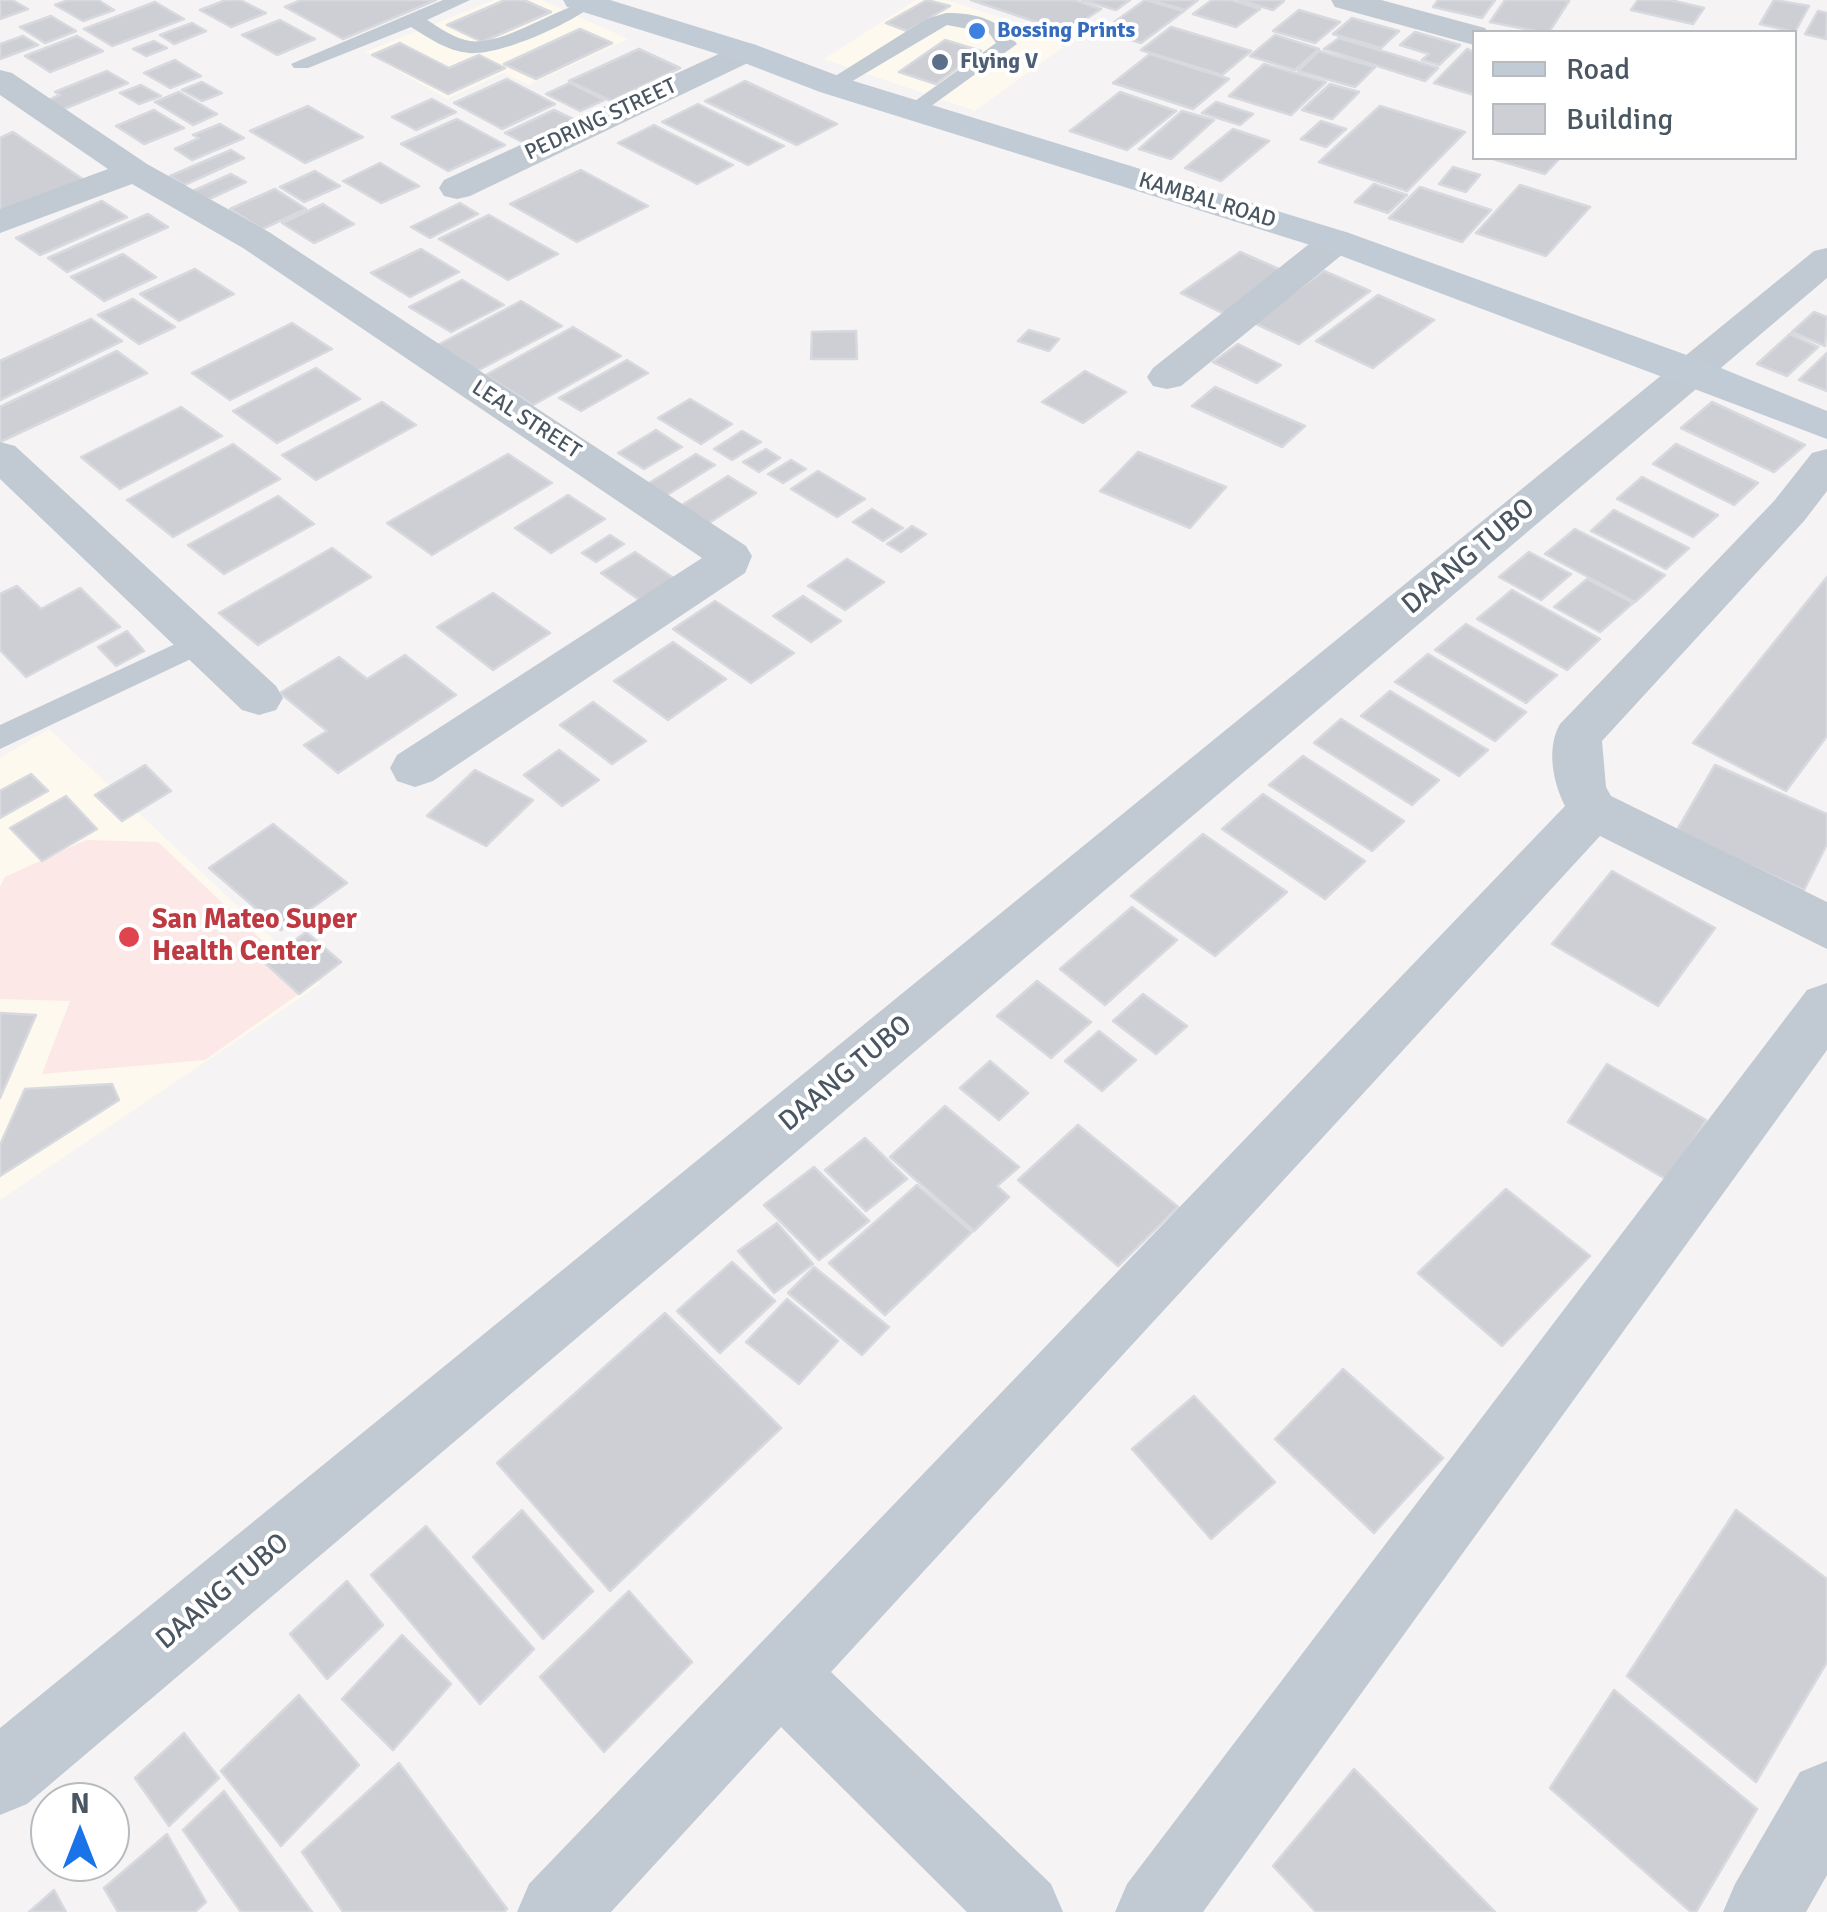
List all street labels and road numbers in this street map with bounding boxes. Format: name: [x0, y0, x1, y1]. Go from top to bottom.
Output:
street label: PEDRING STREET: [521, 73, 681, 167]
street label: KAMBAL ROAD: [1135, 168, 1279, 234]
street label: LEAL STREET: [467, 375, 585, 465]
street label: DAANG TUBO: [1396, 492, 1542, 622]
street label: DAANG TUBO: [773, 1009, 919, 1139]
street label: DAANG TUBO: [150, 1527, 296, 1657]

